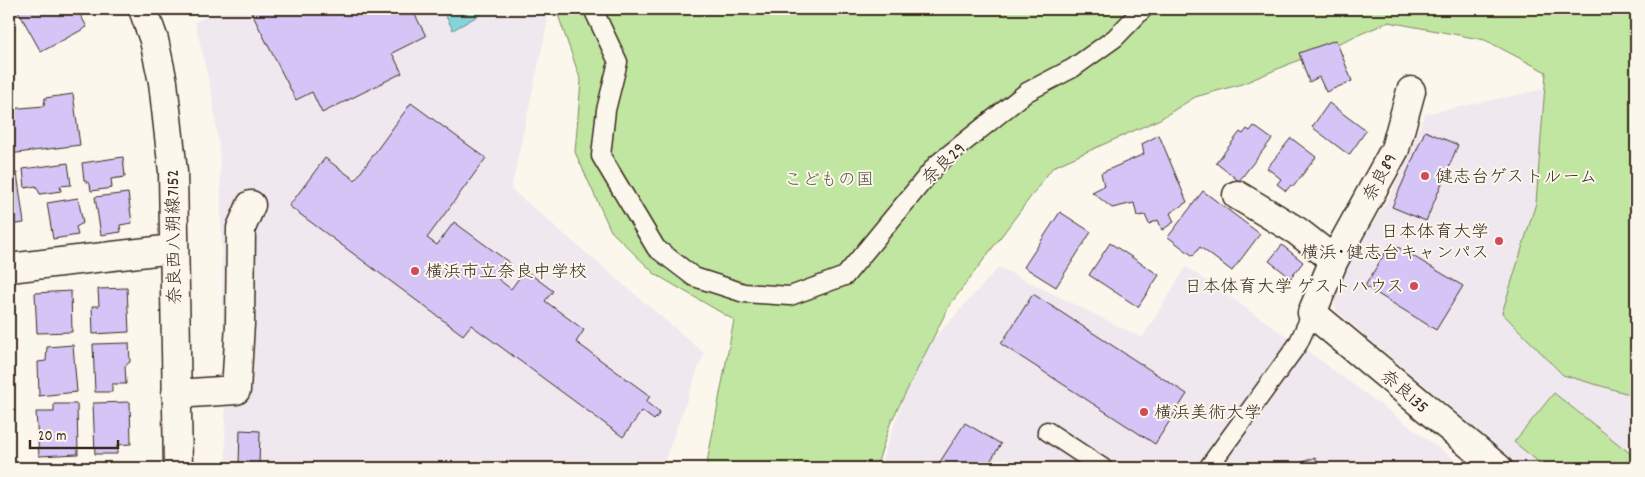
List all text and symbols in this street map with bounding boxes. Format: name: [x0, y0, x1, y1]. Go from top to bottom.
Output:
street label: 奈良29: [917, 138, 972, 192]
street label: 奈良89: [1358, 150, 1404, 207]
place label: 健志台ゲストルーム: [1435, 166, 1597, 191]
street label: 奈良西八朔線7152: [162, 169, 189, 305]
park label: こどもの国: [784, 169, 874, 194]
marker: 健志台ゲストルーム: [1419, 170, 1431, 182]
place label: 日本体育大学 横浜･健志台キャンパス: [1301, 221, 1489, 267]
marker: 日本体育大学 横浜･健志台キャンパス: [1493, 235, 1505, 247]
place label: 横浜市立奈良中学校: [425, 261, 587, 286]
marker: 横浜市立奈良中学校: [409, 265, 421, 277]
place label: 日本体育大学 ゲストハウス: [1185, 276, 1404, 301]
marker: 日本体育大学 ゲストハウス: [1408, 280, 1420, 292]
street label: 奈良135: [1374, 365, 1433, 421]
place label: 横浜美術大学: [1154, 402, 1262, 427]
marker: 横浜美術大学: [1138, 406, 1150, 418]
scale bar: [30, 417, 118, 449]
text: 20 m: [38, 426, 66, 448]

